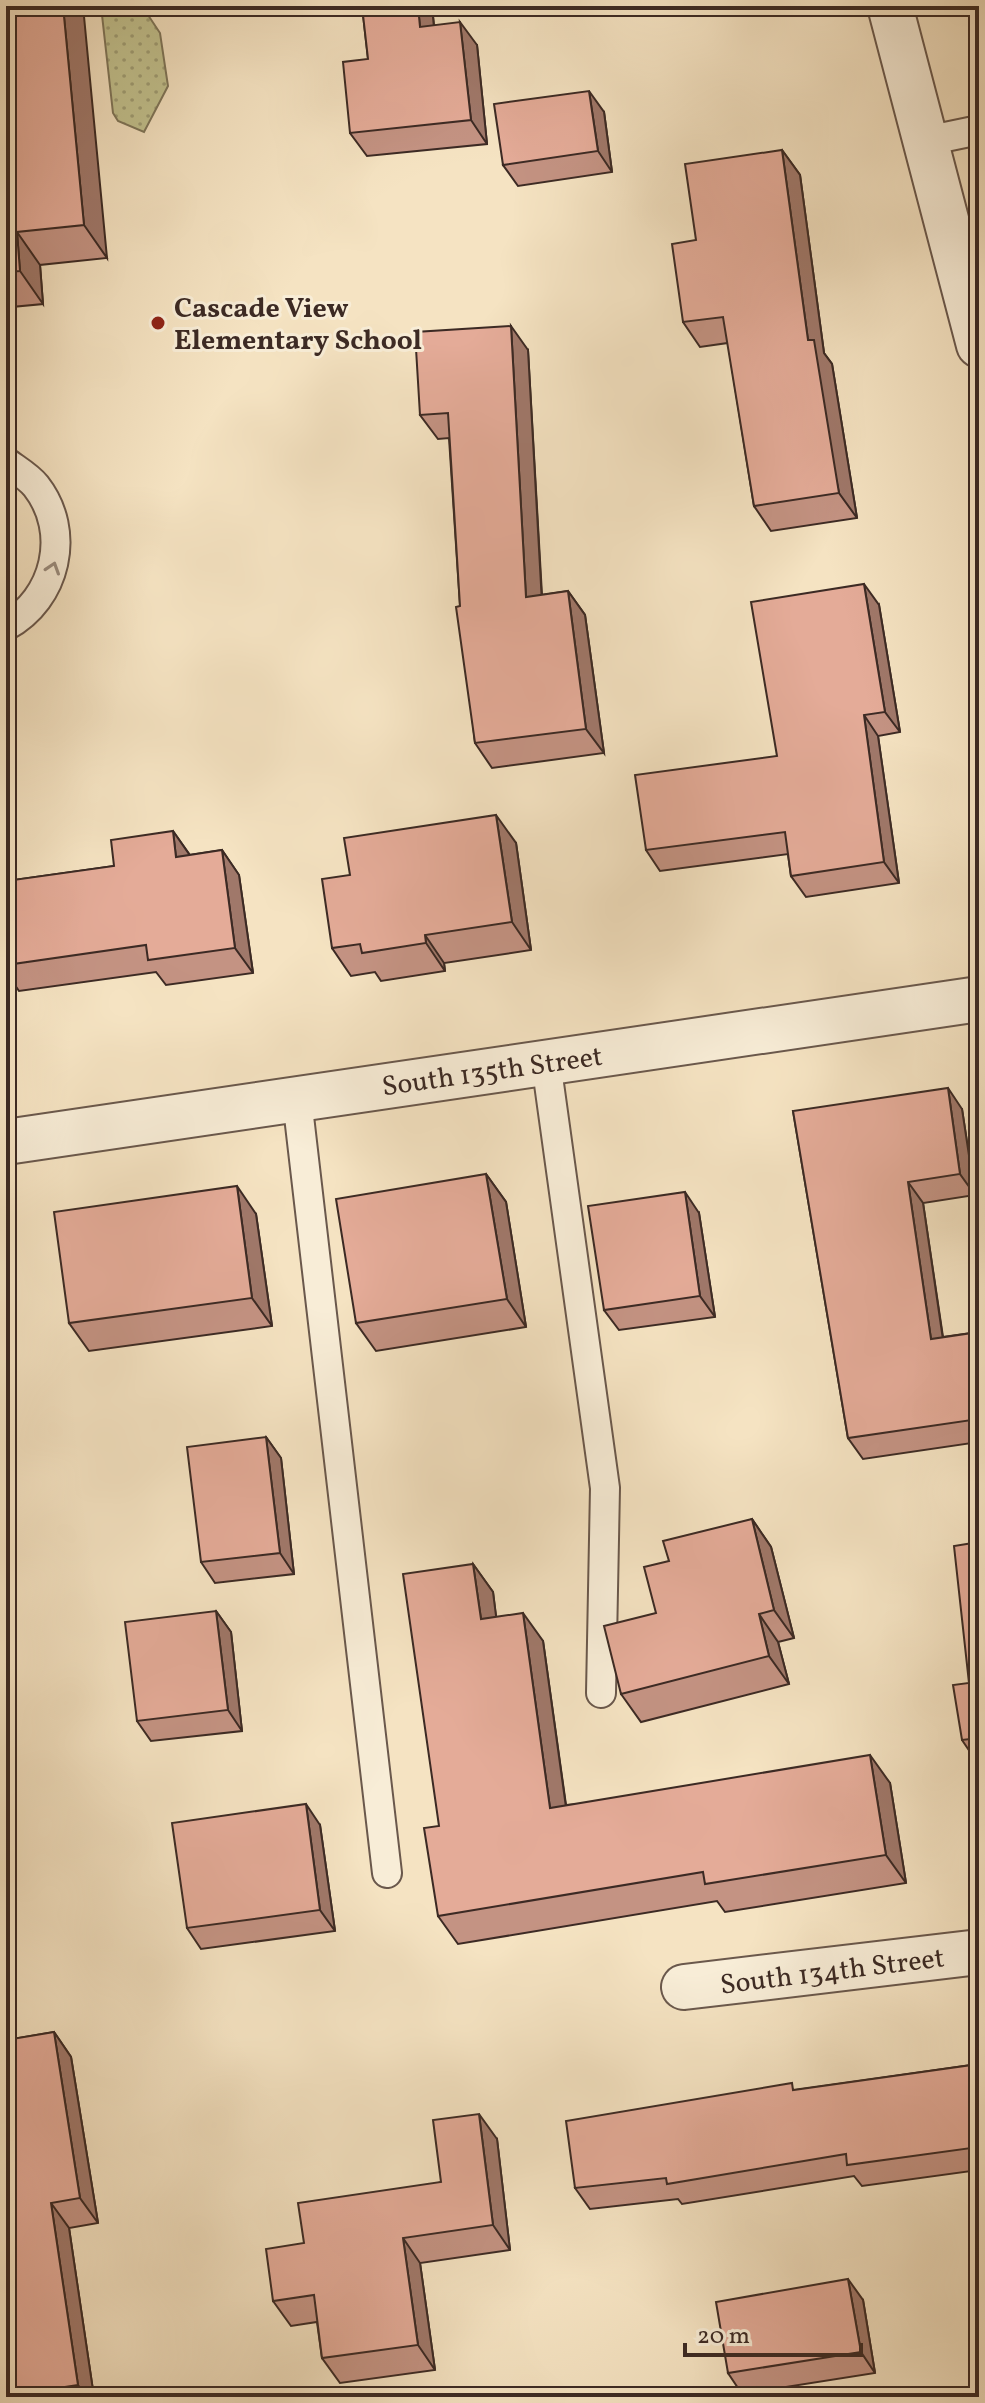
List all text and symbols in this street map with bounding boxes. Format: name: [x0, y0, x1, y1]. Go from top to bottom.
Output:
place label: Cascade View Elementary School: [174, 290, 422, 361]
marker: Cascade View Elementary School: [149, 314, 167, 332]
one-way arrow: [43, 561, 59, 575]
street label: South 135th Street: [379, 1038, 605, 1107]
street label: South 134th Street: [718, 1939, 947, 2006]
scale bar: [685, 2307, 861, 2357]
text: 20 m: [697, 2320, 750, 2354]

